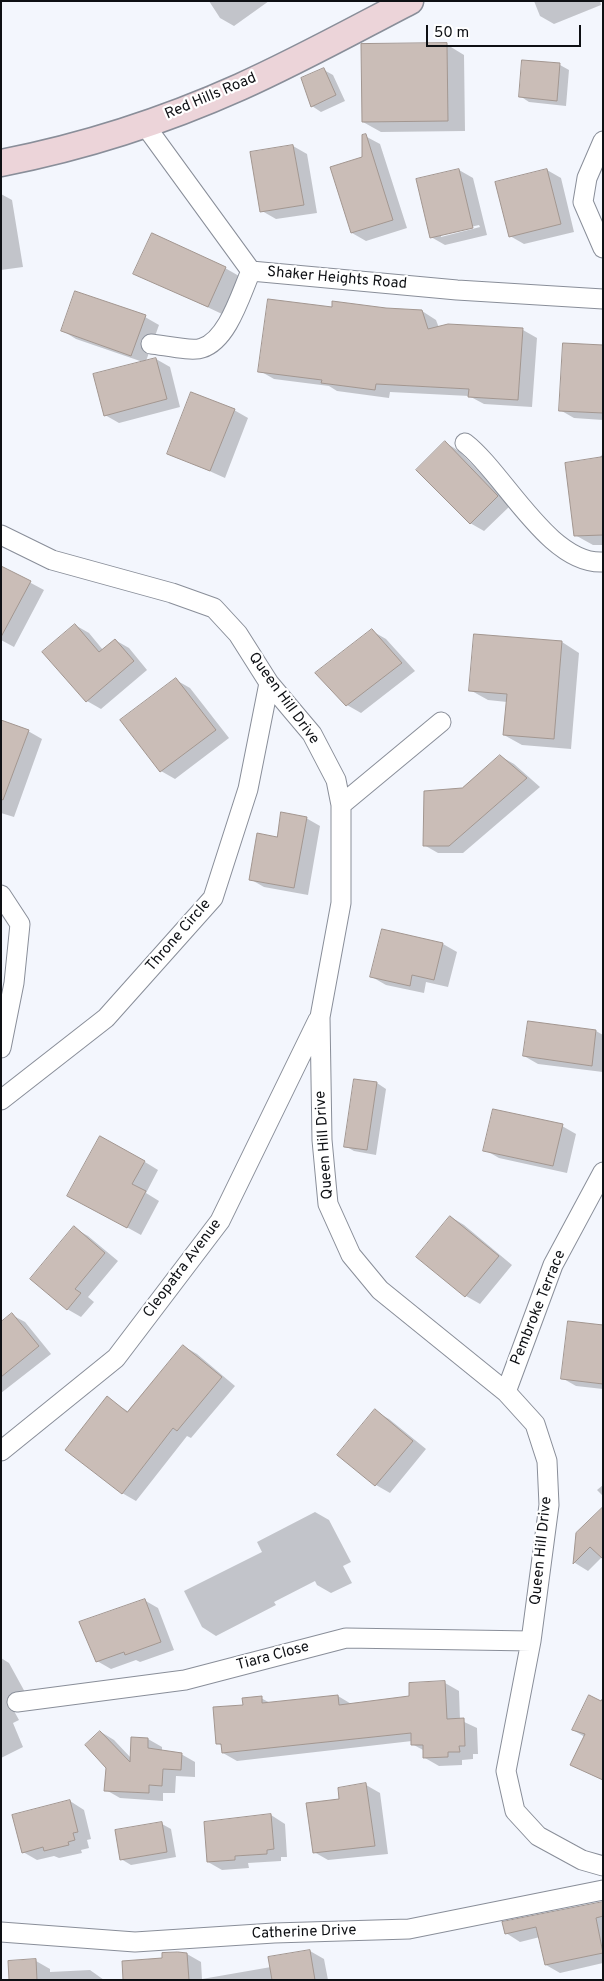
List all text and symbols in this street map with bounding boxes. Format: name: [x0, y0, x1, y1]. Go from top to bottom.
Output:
scale bar: [429, 15, 584, 47]
text: 50 m: [434, 24, 469, 43]
street label: Red Hills Road: [163, 70, 259, 124]
street label: Shaker Heights Road: [266, 264, 408, 294]
street label: Queen Hill Drive: [244, 650, 322, 748]
street label: Throne Circle: [143, 896, 215, 976]
street label: Queen Hill Drive: [312, 1090, 338, 1200]
street label: Cleopatra Avenue: [140, 1216, 226, 1322]
street label: Pembroke Terrace: [508, 1248, 570, 1368]
street label: Queen Hill Drive: [527, 1496, 557, 1606]
street label: Tiara Close: [235, 1639, 311, 1675]
street label: Catherine Drive: [251, 1922, 357, 1944]

